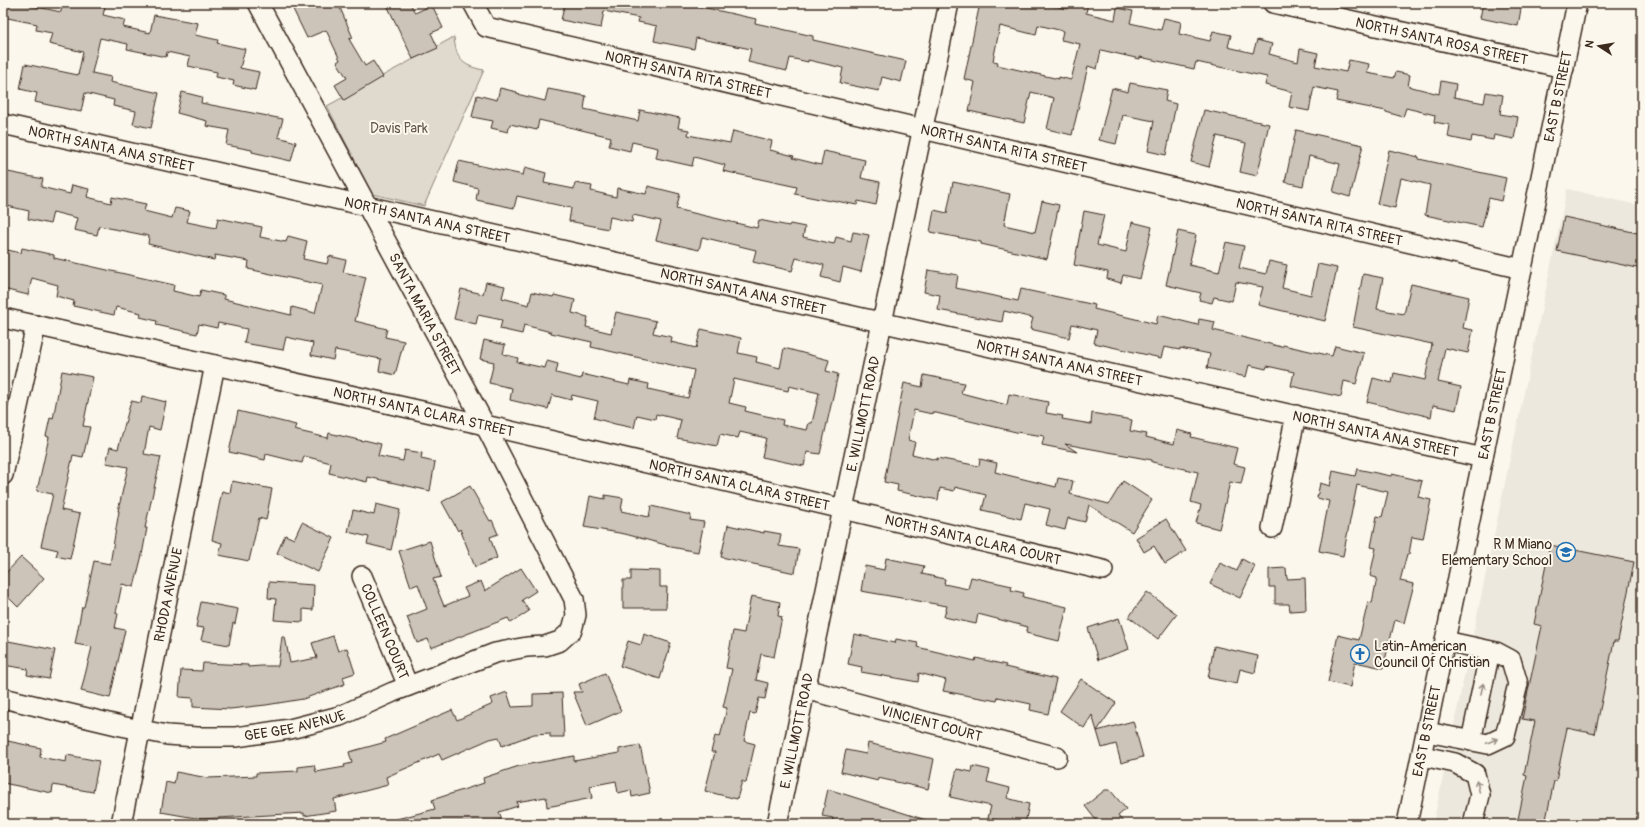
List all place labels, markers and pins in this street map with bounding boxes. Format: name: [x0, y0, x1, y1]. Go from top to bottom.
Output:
place label: R M Miano Elementary School: [1441, 536, 1552, 569]
school or university icon: R M Miano Elementary School: [1555, 541, 1577, 563]
place label: Latin-American Council Of Christian: [1374, 638, 1490, 671]
church icon: Latin-American Council Of Christian: [1349, 643, 1371, 665]

